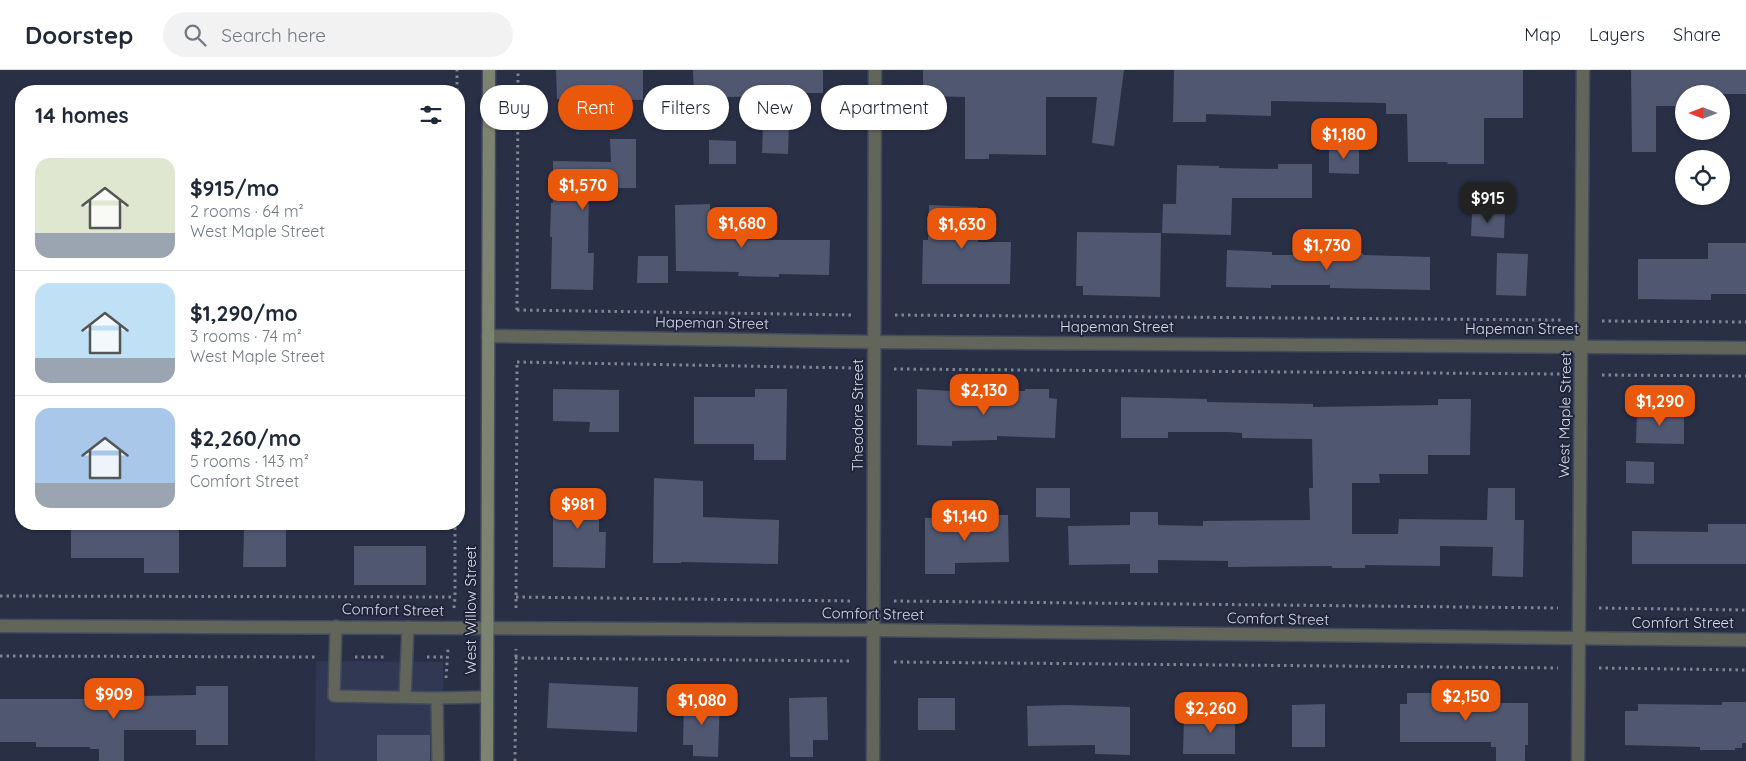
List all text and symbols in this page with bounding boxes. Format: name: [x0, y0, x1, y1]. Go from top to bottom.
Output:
search box: [163, 12, 513, 57]
text: Doorstep: [25, 20, 133, 50]
icon: search: [181, 21, 209, 49]
text: Search here: [221, 23, 326, 47]
text: Map: [1524, 23, 1561, 46]
text: Layers: [1589, 23, 1645, 46]
text: Share: [1673, 23, 1721, 46]
chip: Buy: [480, 85, 548, 130]
chip: Rent: [558, 85, 633, 130]
chip: Filters: [643, 85, 729, 130]
chip: New: [739, 85, 811, 130]
chip: Apartment: [821, 85, 947, 130]
north arrow: [1675, 85, 1730, 140]
map controls: [1675, 85, 1730, 205]
icon: filters: [417, 101, 445, 129]
text: 14 homes: [35, 102, 129, 128]
pin: $1,180: [1303, 118, 1385, 160]
text: $1,180: [1322, 124, 1366, 144]
button: locate: [1675, 150, 1730, 205]
pin: $1,570: [542, 168, 624, 211]
text: $915/mo: [190, 175, 279, 201]
text: $1,570: [559, 175, 607, 195]
icon: home: [75, 178, 135, 238]
pin: $915: [1458, 182, 1518, 224]
text: $915: [1471, 188, 1505, 208]
text: 2 rooms · 64 m²: [190, 201, 304, 221]
pin: $1,680: [701, 206, 783, 249]
pin: $1,630: [921, 208, 1003, 250]
text: $1,680: [718, 213, 766, 233]
text: $1,630: [938, 214, 986, 234]
text: West Maple Street: [190, 221, 325, 241]
pin: $1,730: [1286, 228, 1368, 271]
text: $1,730: [1303, 235, 1351, 255]
text: $1,290/mo: [190, 300, 298, 326]
icon: home: [75, 303, 135, 363]
street label: Hapeman Street: [655, 312, 769, 333]
street label: Hapeman Street: [1060, 317, 1174, 336]
street label: Hapeman Street: [1465, 319, 1579, 338]
text: 3 rooms · 74 m²: [190, 326, 302, 346]
text: West Maple Street: [190, 346, 325, 366]
street label: West Maple Street: [1554, 352, 1575, 478]
street label: Theodore Street: [848, 359, 867, 471]
pin: $2,130: [943, 374, 1025, 416]
text: $2,130: [961, 380, 1007, 400]
pin: $1,290: [1619, 384, 1701, 427]
text: $1,290: [1636, 391, 1684, 411]
text: $2,260/mo: [190, 425, 301, 451]
icon: home: [75, 428, 135, 488]
text: 5 rooms · 143 m²: [190, 451, 309, 471]
text: Comfort Street: [190, 471, 299, 491]
pin: $981: [548, 488, 608, 530]
text: $981: [561, 494, 595, 514]
pin: $1,140: [924, 500, 1006, 542]
text: $1,140: [943, 506, 987, 526]
street label: West Willow Street: [461, 546, 480, 674]
street label: Comfort Street: [342, 599, 444, 620]
street label: Comfort Street: [822, 603, 924, 624]
street label: Comfort Street: [1227, 608, 1329, 629]
street label: Comfort Street: [1632, 613, 1734, 632]
pin: $909: [84, 678, 144, 720]
pin: $2,150: [1425, 680, 1507, 722]
text: $909: [95, 684, 133, 704]
pin: $1,080: [661, 684, 743, 726]
text: $2,150: [1442, 686, 1490, 706]
text: $1,080: [678, 690, 726, 710]
pin: $2,260: [1170, 692, 1252, 734]
text: $2,260: [1186, 698, 1236, 718]

